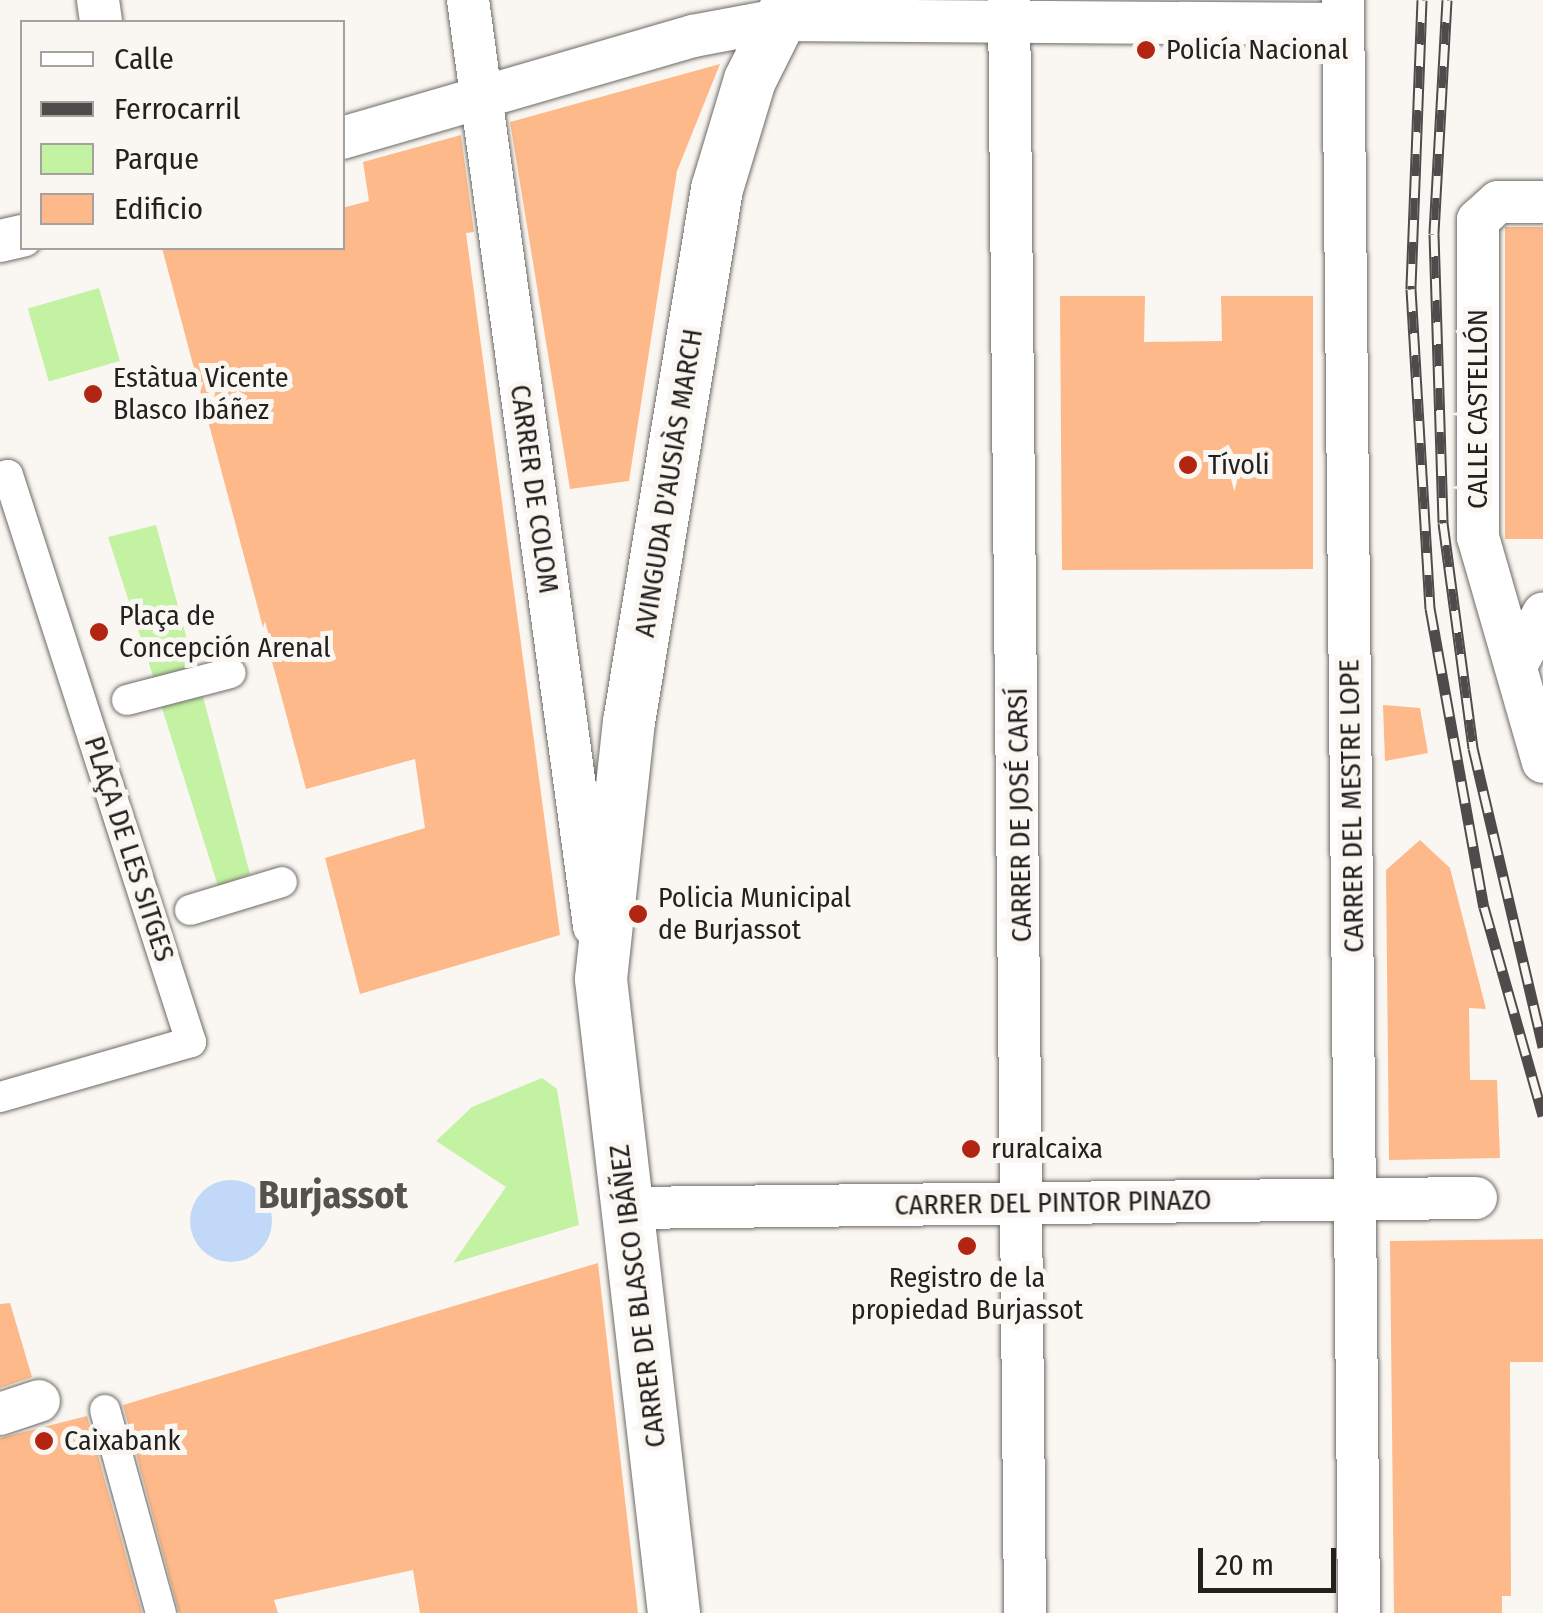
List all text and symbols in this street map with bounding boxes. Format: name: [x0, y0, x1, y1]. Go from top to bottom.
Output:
legend: [20, 20, 345, 250]
place label: Policía Nacional: [1166, 33, 1348, 67]
marker: Policía Nacional: [1135, 39, 1157, 61]
text: Calle: [114, 41, 174, 77]
text: Ferrocarril: [114, 91, 240, 127]
text: Parque: [114, 141, 199, 177]
text: Edificio: [114, 191, 203, 227]
street label: CALLE CASTELLÓN: [1461, 309, 1495, 509]
street label: AVINGUDA D'AUSIÀS MARCH: [628, 326, 710, 640]
place label: Estàtua Vicente Blasco Ibáñez: [113, 361, 289, 427]
marker: Estàtua Vicente Blasco Ibáñez: [82, 383, 104, 405]
street label: CARRER DE COLOM: [503, 383, 565, 595]
place label: Tívoli: [1208, 448, 1270, 482]
marker: Tívoli: [1177, 454, 1199, 476]
place label: Plaça de Concepción Arenal: [119, 599, 331, 665]
marker: Plaça de Concepción Arenal: [88, 621, 110, 643]
street label: CARRER DEL MESTRE LOPE: [1333, 659, 1371, 953]
street label: CARRER DE JOSÉ CARSÍ: [1001, 687, 1039, 943]
street label: PLAÇA DE LES SITGES: [77, 732, 181, 966]
place label: Policia Municipal de Burjassot: [658, 881, 851, 947]
marker: Policia Municipal de Burjassot: [627, 903, 649, 925]
place label: ruralcaixa: [991, 1132, 1103, 1166]
marker: ruralcaixa: [960, 1138, 982, 1160]
street label: CARRER DE BLASCO IBÁÑEZ: [603, 1143, 673, 1449]
district label: Burjassot: [258, 1173, 408, 1219]
street label: CARRER DEL PINTOR PINAZO: [894, 1183, 1212, 1223]
marker: Registro de la propiedad Burjassot: [956, 1235, 978, 1257]
place label: Registro de la propiedad Burjassot: [851, 1261, 1083, 1327]
place label: Caixabank: [64, 1424, 180, 1458]
marker: Caixabank: [33, 1430, 55, 1452]
scale bar: [1203, 1528, 1340, 1590]
text: 20 m: [1215, 1547, 1274, 1583]

